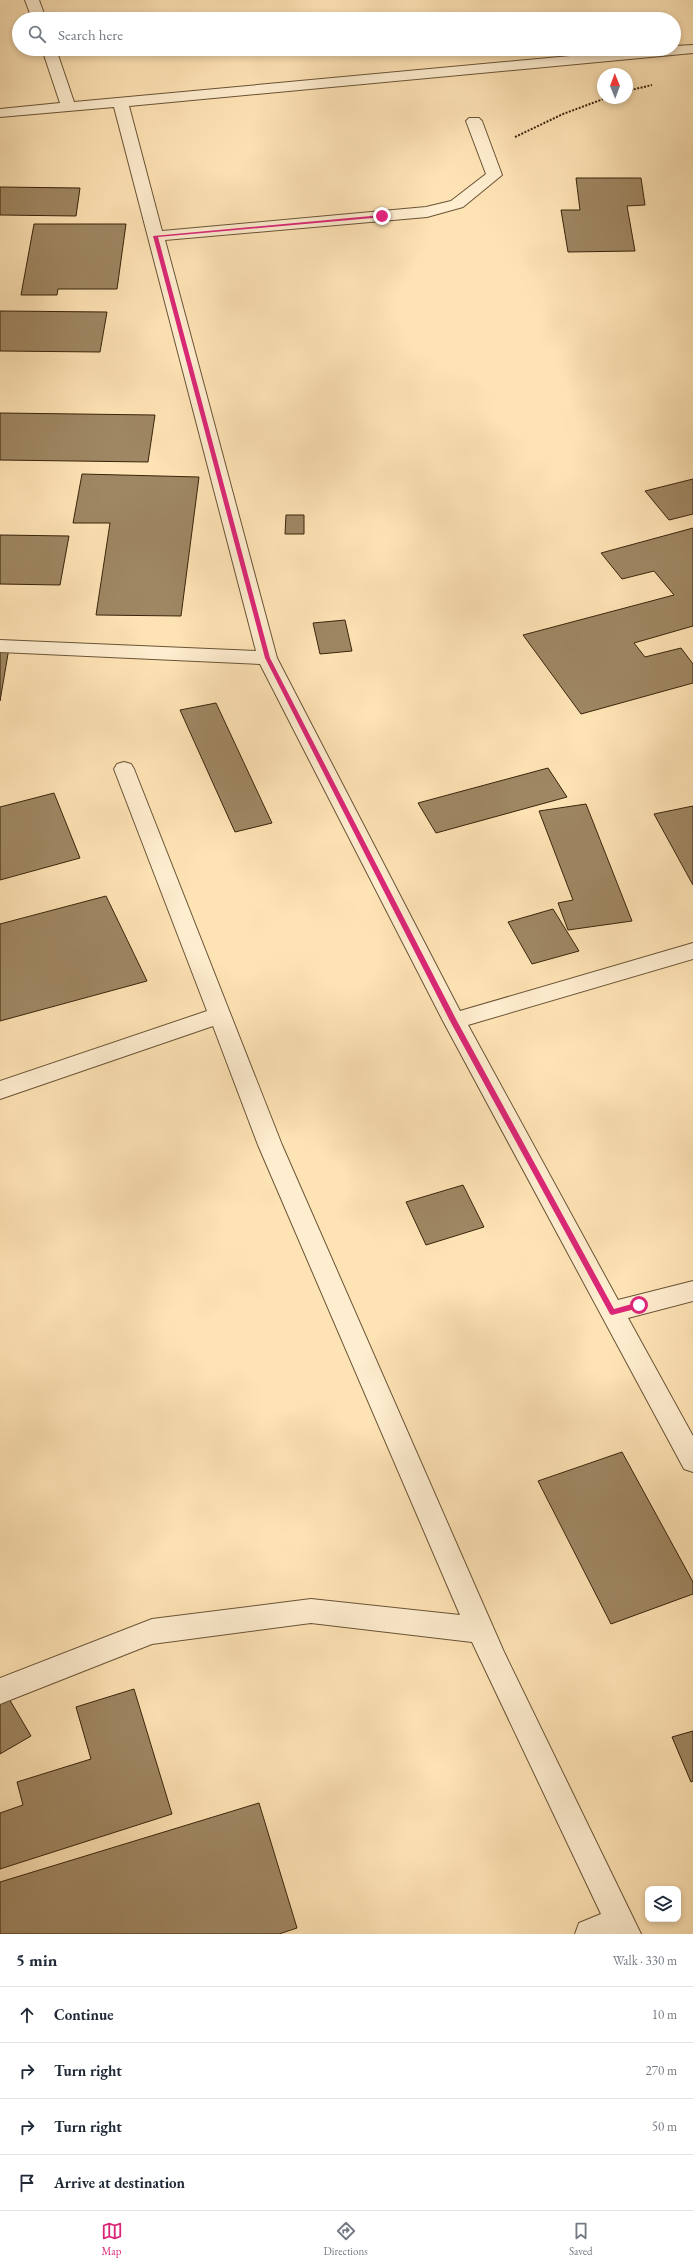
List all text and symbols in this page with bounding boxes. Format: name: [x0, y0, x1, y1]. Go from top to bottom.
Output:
search box: [12, 12, 681, 56]
icon: search: [26, 23, 48, 45]
text: Search here: [58, 25, 123, 44]
north arrow: [597, 68, 633, 104]
route end: [373, 207, 391, 225]
route start: [630, 1296, 648, 1314]
map controls: [645, 1886, 681, 1922]
button: layers: [645, 1886, 681, 1922]
text: 5 min: [16, 1949, 57, 1971]
text: Walk · 330 m: [613, 1952, 677, 1969]
icon: ahead: [16, 2004, 38, 2026]
text: Continue: [54, 2005, 114, 2024]
text: 10 m: [652, 2006, 677, 2023]
icon: right: [16, 2060, 38, 2082]
text: Turn right: [54, 2061, 122, 2080]
text: 270 m: [646, 2062, 677, 2079]
icon: right: [16, 2116, 38, 2138]
text: Turn right: [54, 2117, 122, 2136]
text: 50 m: [652, 2118, 677, 2135]
icon: arrive: [16, 2172, 38, 2194]
text: Arrive at destination: [54, 2173, 185, 2192]
tab: Map: [101, 2220, 123, 2258]
tab: Directions: [324, 2220, 368, 2258]
tab: Saved: [569, 2220, 592, 2258]

